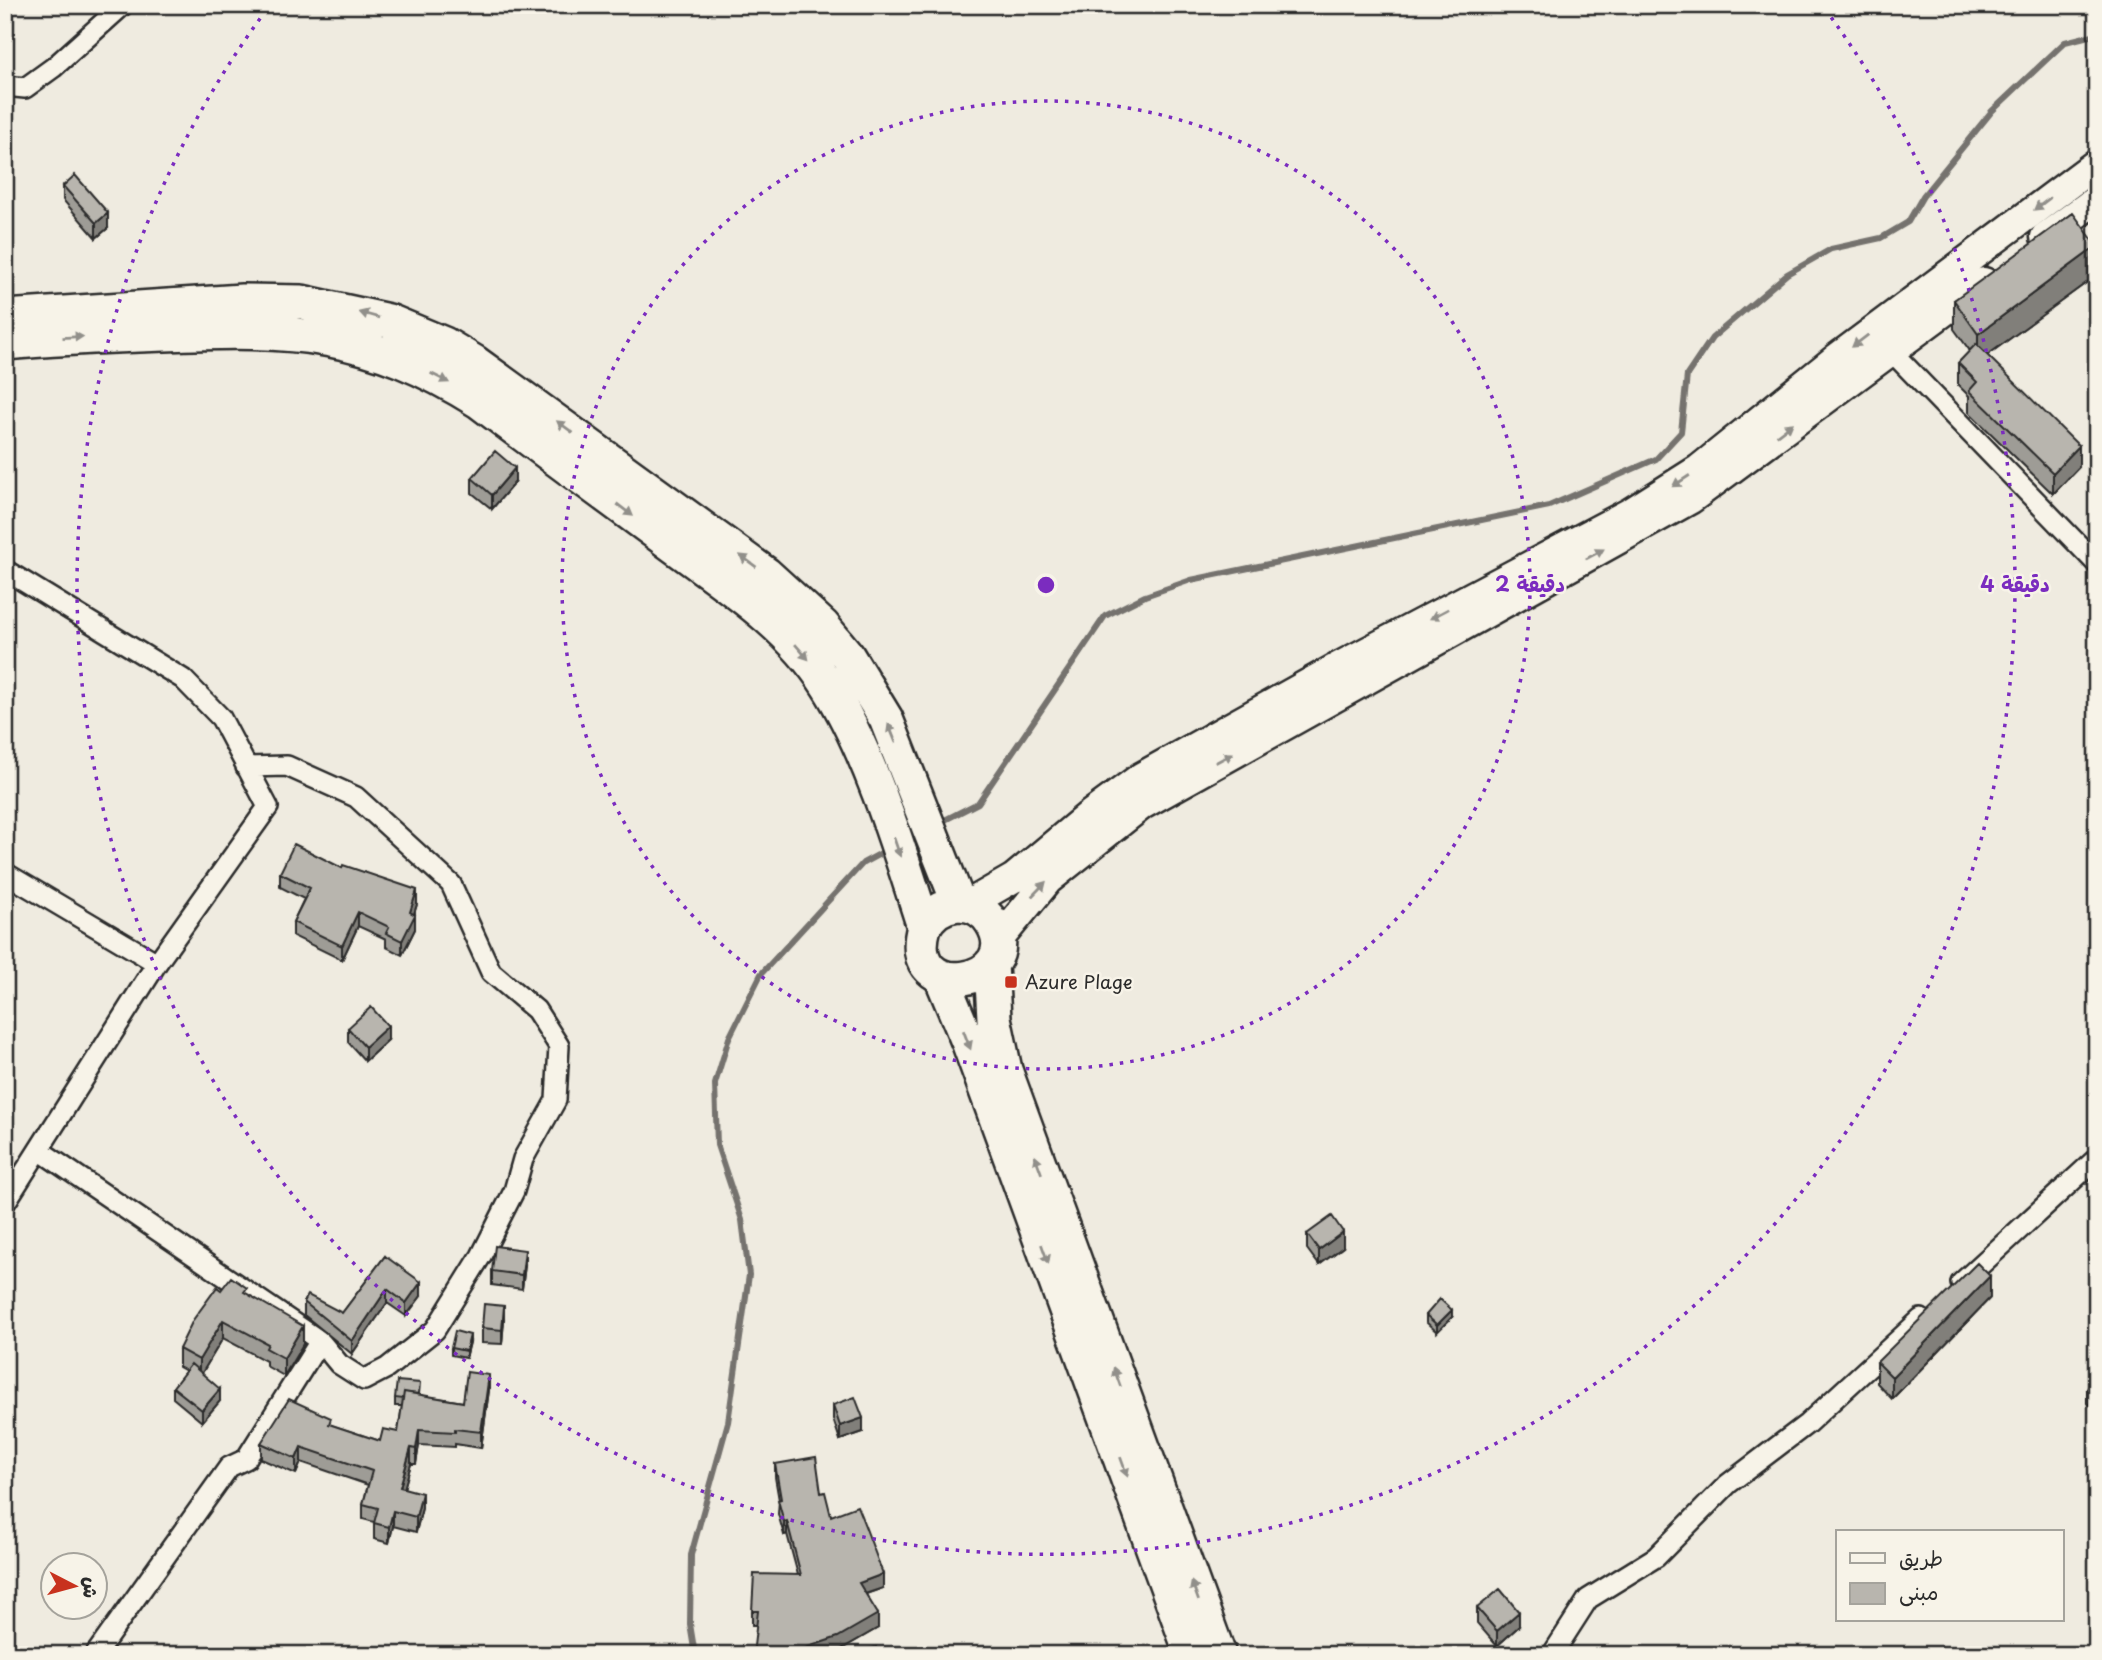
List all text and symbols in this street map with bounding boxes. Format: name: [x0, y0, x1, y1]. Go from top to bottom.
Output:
one-way arrow: [2033, 197, 2051, 211]
one-way arrow: [358, 309, 379, 319]
one-way arrow: [62, 332, 84, 343]
one-way arrow: [1851, 334, 1869, 348]
one-way arrow: [430, 372, 450, 384]
one-way arrow: [555, 420, 574, 434]
one-way arrow: [1776, 423, 1794, 437]
one-way arrow: [1671, 474, 1691, 487]
one-way arrow: [616, 502, 634, 516]
one-way arrow: [1586, 548, 1605, 560]
one-way arrow: [739, 554, 757, 568]
text: 2 دقيقة: [1495, 567, 1565, 599]
text: 4 دقيقة: [1980, 567, 2050, 599]
centre of rings: [1034, 573, 1058, 597]
one-way arrow: [1429, 608, 1449, 620]
one-way arrow: [794, 643, 809, 660]
one-way arrow: [887, 723, 898, 744]
one-way arrow: [1214, 752, 1234, 764]
one-way arrow: [892, 836, 903, 857]
one-way arrow: [1031, 881, 1047, 898]
place label: Azure Plage: [1025, 967, 1132, 995]
marker: Azure Plage: [1003, 974, 1019, 990]
one-way arrow: [962, 1030, 973, 1051]
one-way arrow: [1032, 1153, 1043, 1174]
one-way arrow: [1040, 1243, 1051, 1264]
one-way arrow: [1111, 1367, 1122, 1388]
one-way arrow: [1118, 1457, 1129, 1478]
legend: [1836, 1530, 2064, 1622]
text: طريق: [1899, 1541, 1943, 1573]
north arrow: [38, 1552, 108, 1622]
text: مبنى: [1899, 1575, 1938, 1607]
text: ش: [77, 1576, 107, 1600]
one-way arrow: [1189, 1580, 1200, 1601]

